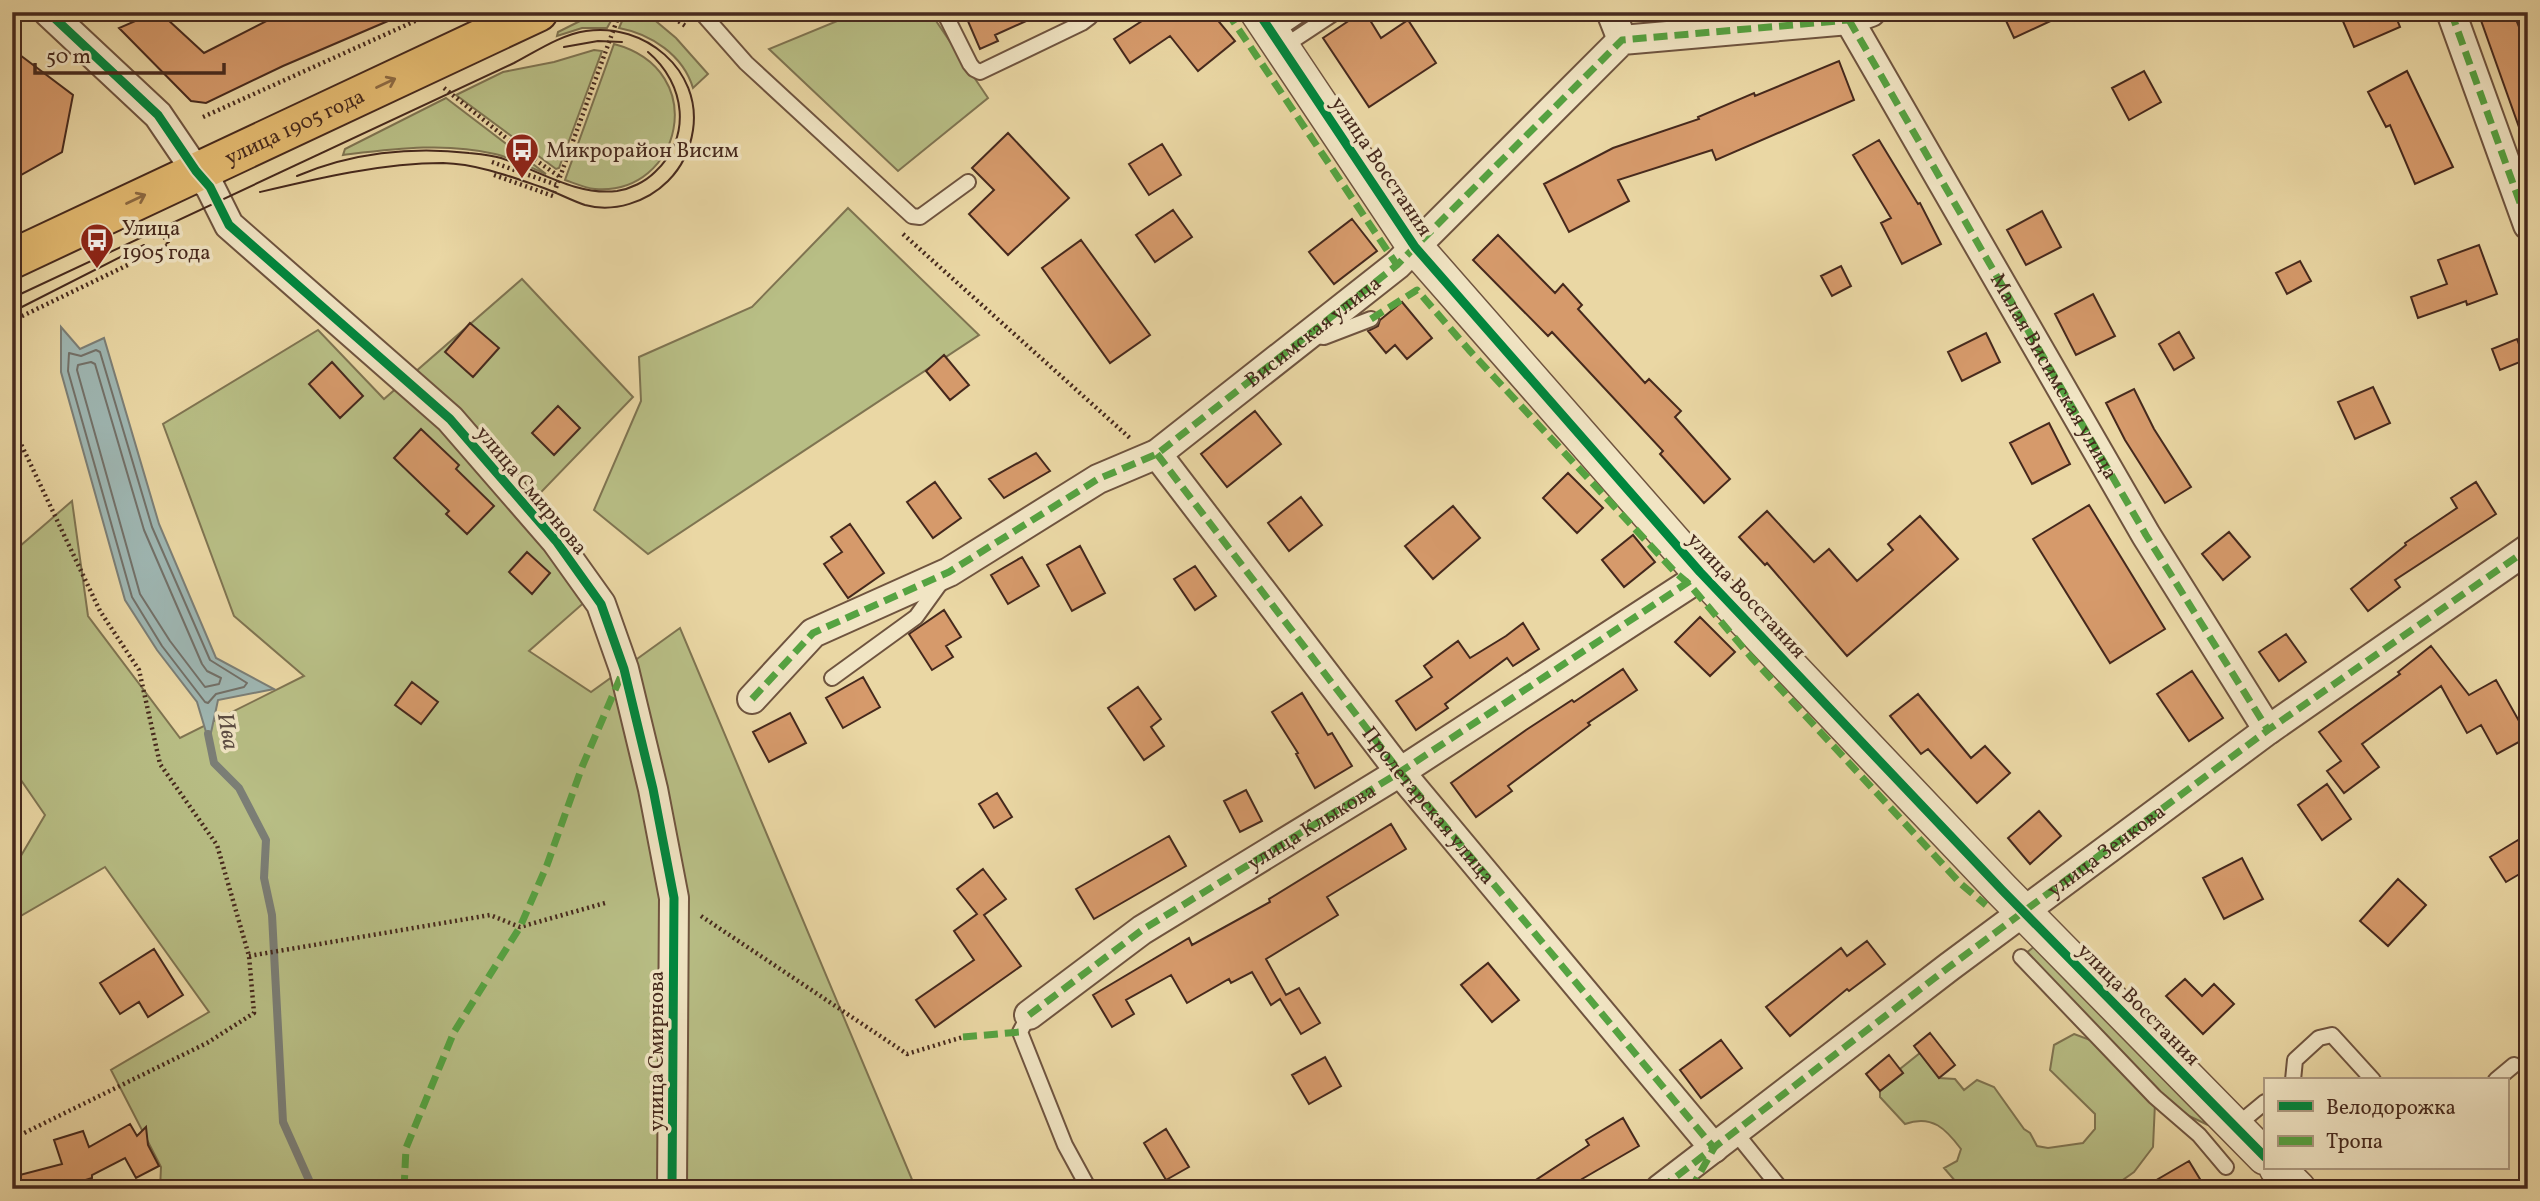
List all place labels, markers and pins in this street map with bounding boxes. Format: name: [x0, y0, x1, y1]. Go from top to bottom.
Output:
bus stop icon: Микрорайон Висим: [503, 131, 541, 180]
place label: Микрорайон Висим: [546, 137, 739, 166]
place label: Улица 1905 года: [122, 215, 211, 268]
bus stop icon: Улица 1905 года: [78, 221, 116, 270]

